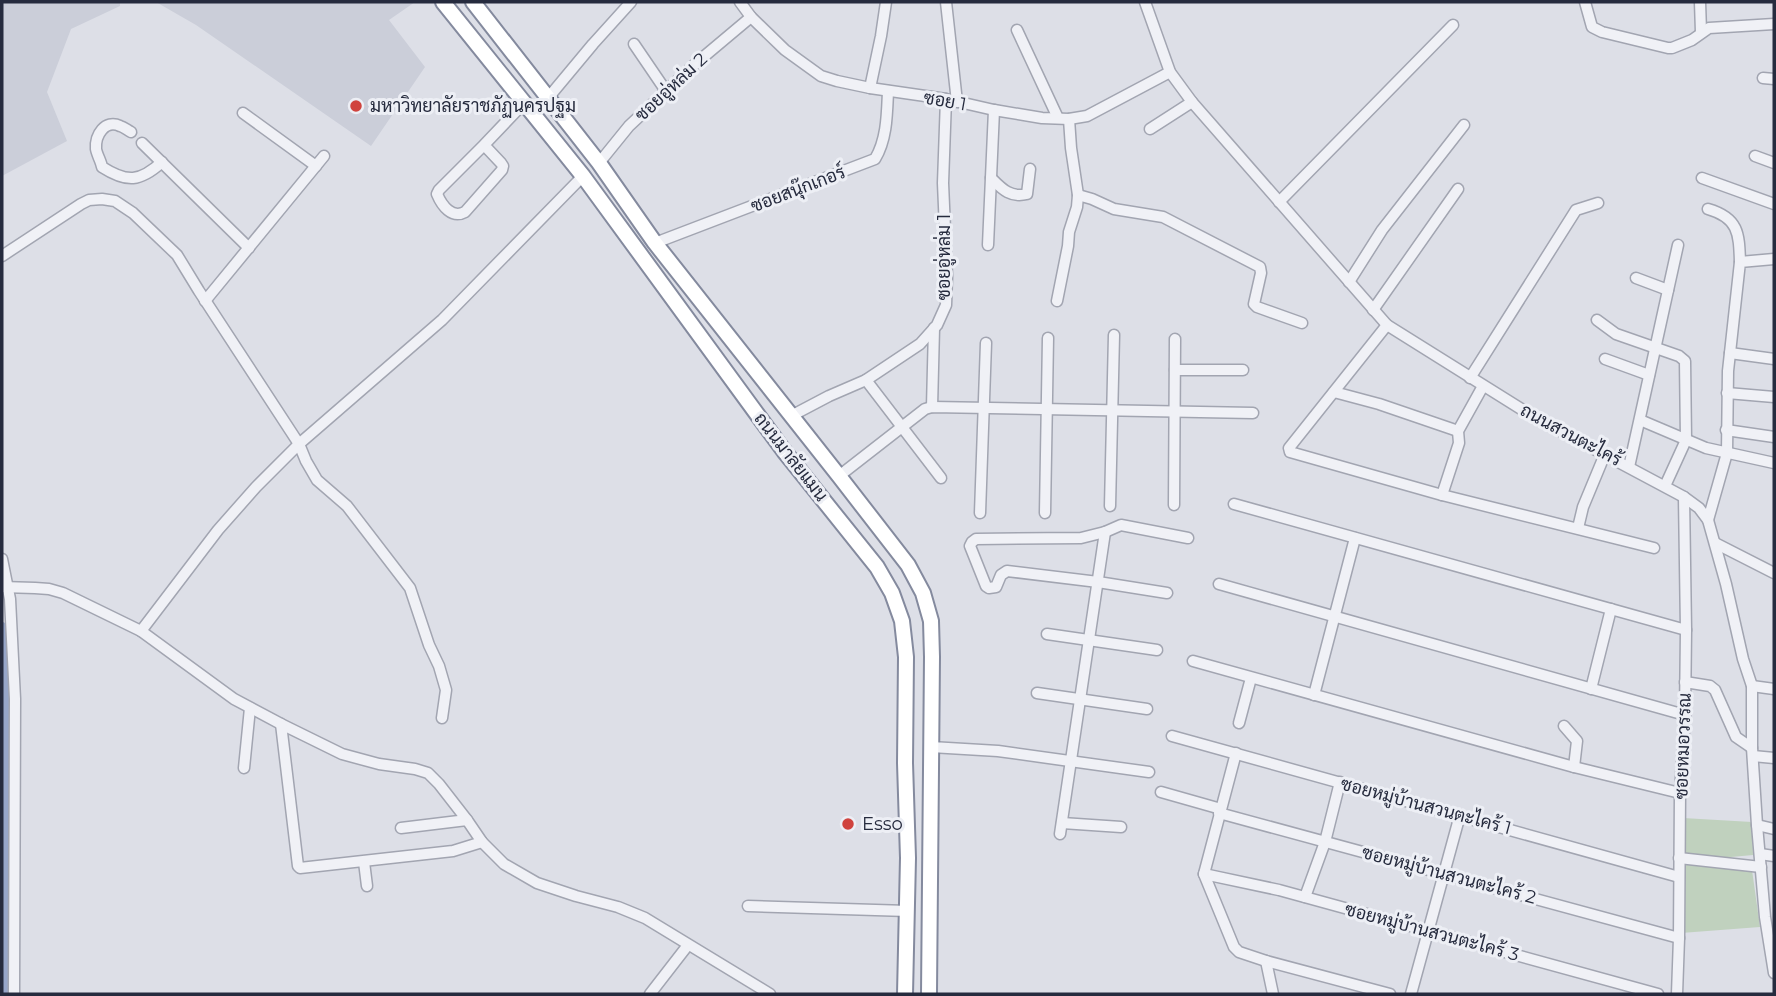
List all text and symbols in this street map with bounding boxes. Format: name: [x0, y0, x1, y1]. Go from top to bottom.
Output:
street label: ซอยอู่หล่ม 2: [630, 47, 713, 127]
street label: ซอย 1: [922, 86, 968, 116]
place label: มหาวิทยาลัยราชภัฏนครปฐม: [370, 95, 576, 118]
marker: มหาวิทยาลัยราชภัฏนครปฐม: [348, 98, 364, 114]
street label: ซอยสนุ๊กเกอร์: [747, 159, 849, 218]
street label: ซอยอู่หล่ม 1: [932, 214, 957, 300]
street label: ถนนสวนตะไคร้: [1517, 397, 1627, 471]
street label: ถนนมาลัยแมน: [749, 408, 833, 506]
street label: ซอยหมอวรรณ: [1670, 692, 1696, 800]
street label: ซอยหมู่บ้านสวนตะไคร้ 1: [1338, 771, 1514, 841]
place label: Esso: [862, 813, 903, 835]
marker: Esso: [840, 816, 856, 832]
street label: ซอยหมู่บ้านสวนตะไคร้ 2: [1359, 839, 1539, 911]
street label: ซอยหมู่บ้านสวนตะไคร้ 3: [1342, 896, 1522, 968]

